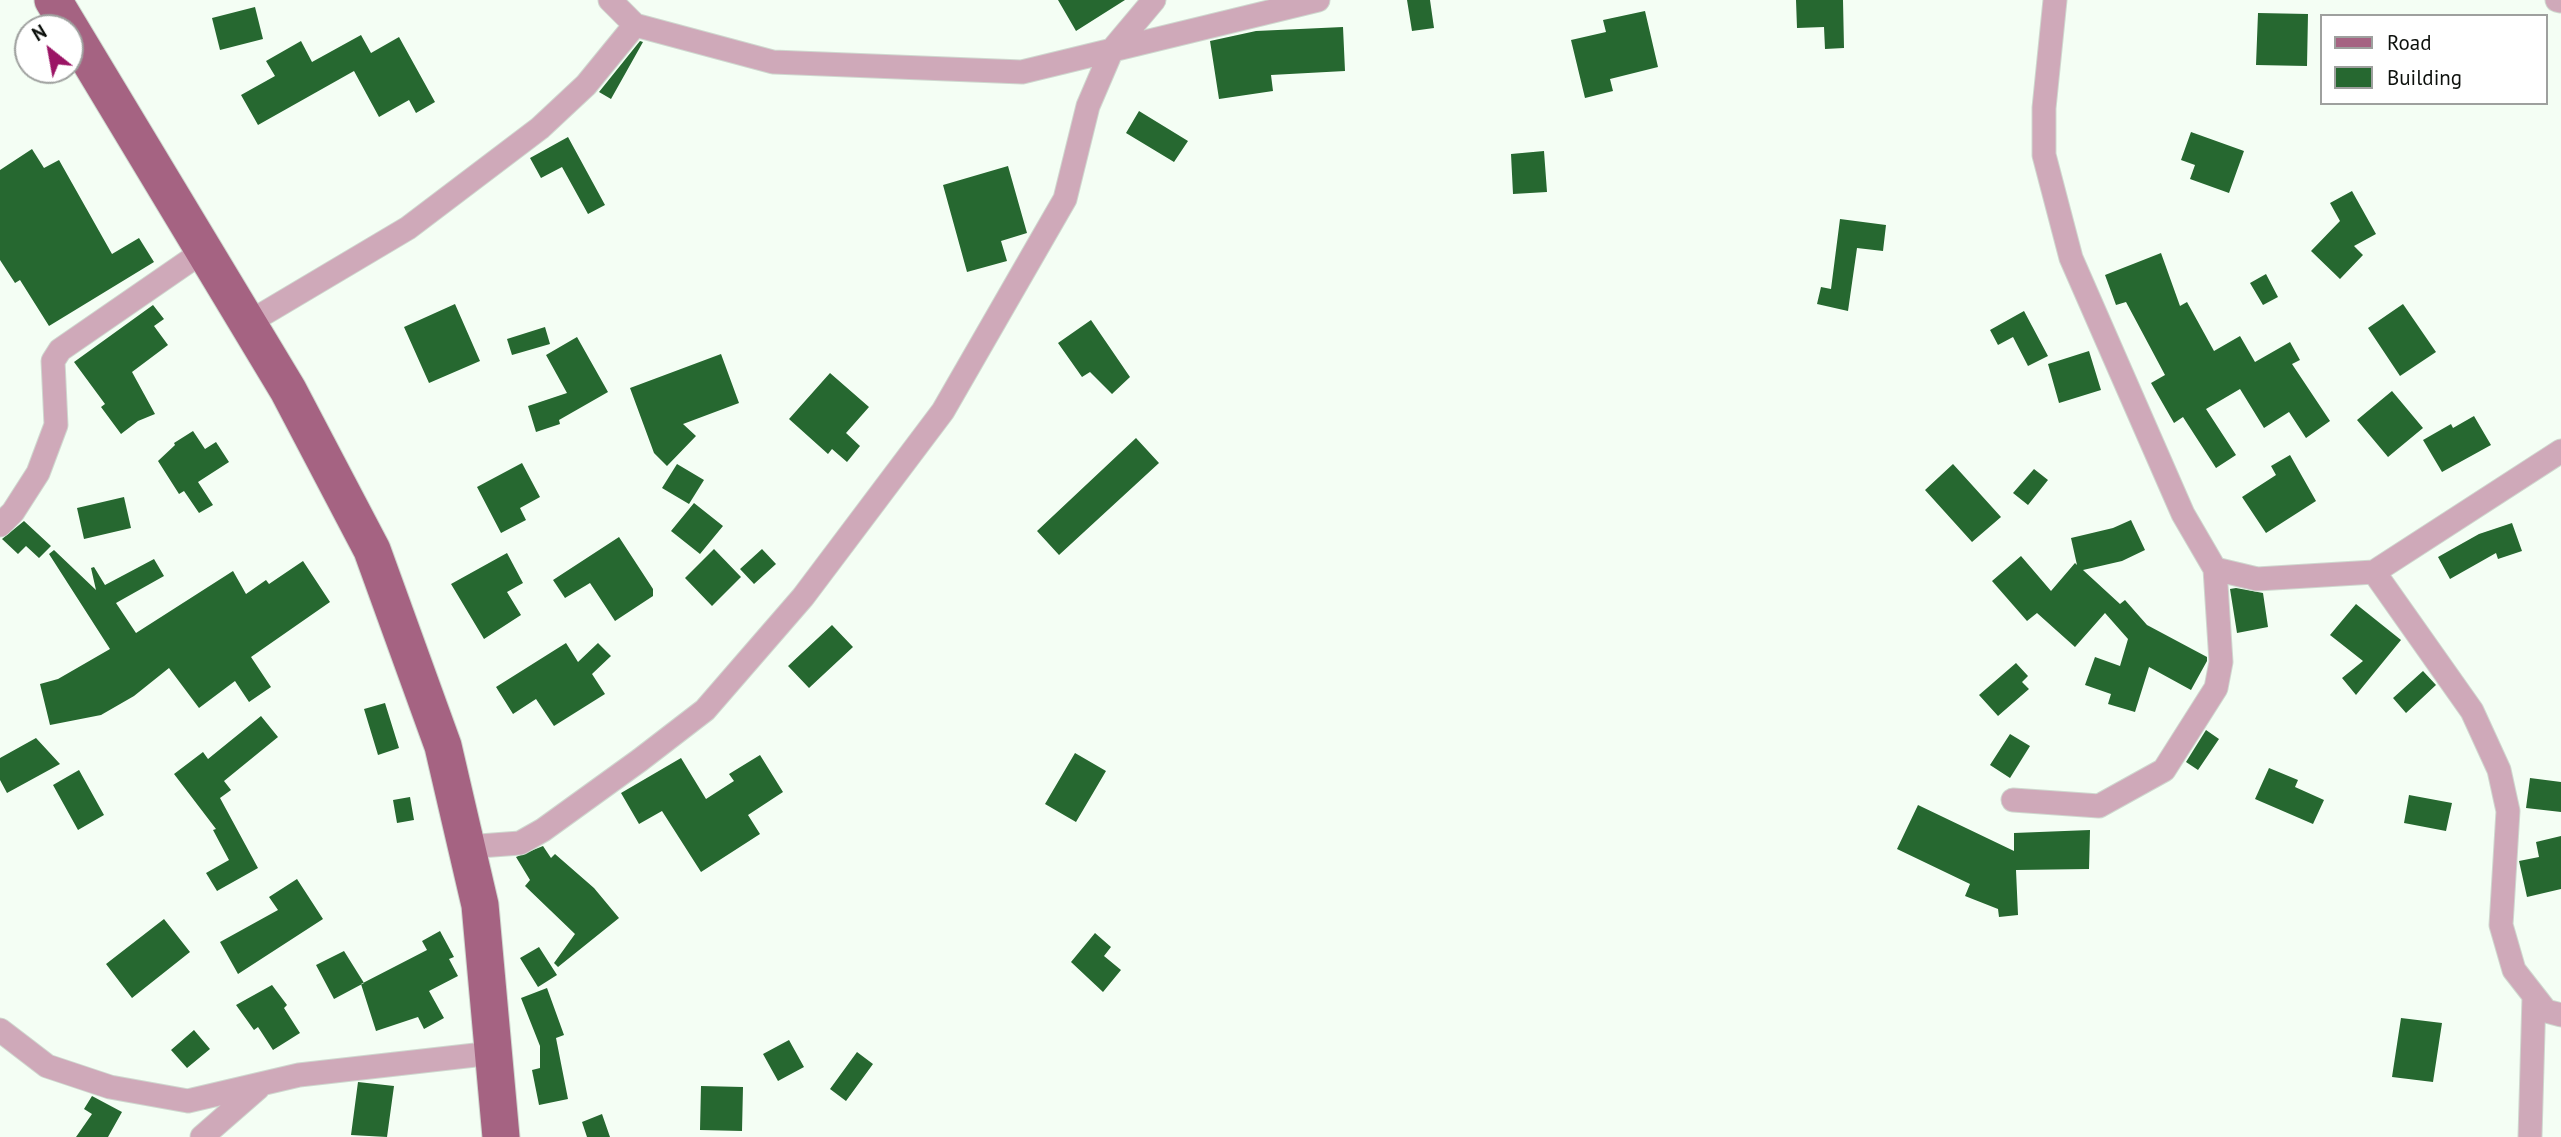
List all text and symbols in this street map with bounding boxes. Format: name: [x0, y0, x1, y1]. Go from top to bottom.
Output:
north arrow: [14, 14, 84, 84]
legend: [2320, 14, 2547, 105]
text: N: [28, 19, 51, 46]
text: Road: [2387, 29, 2431, 56]
text: Building: [2387, 64, 2462, 91]

